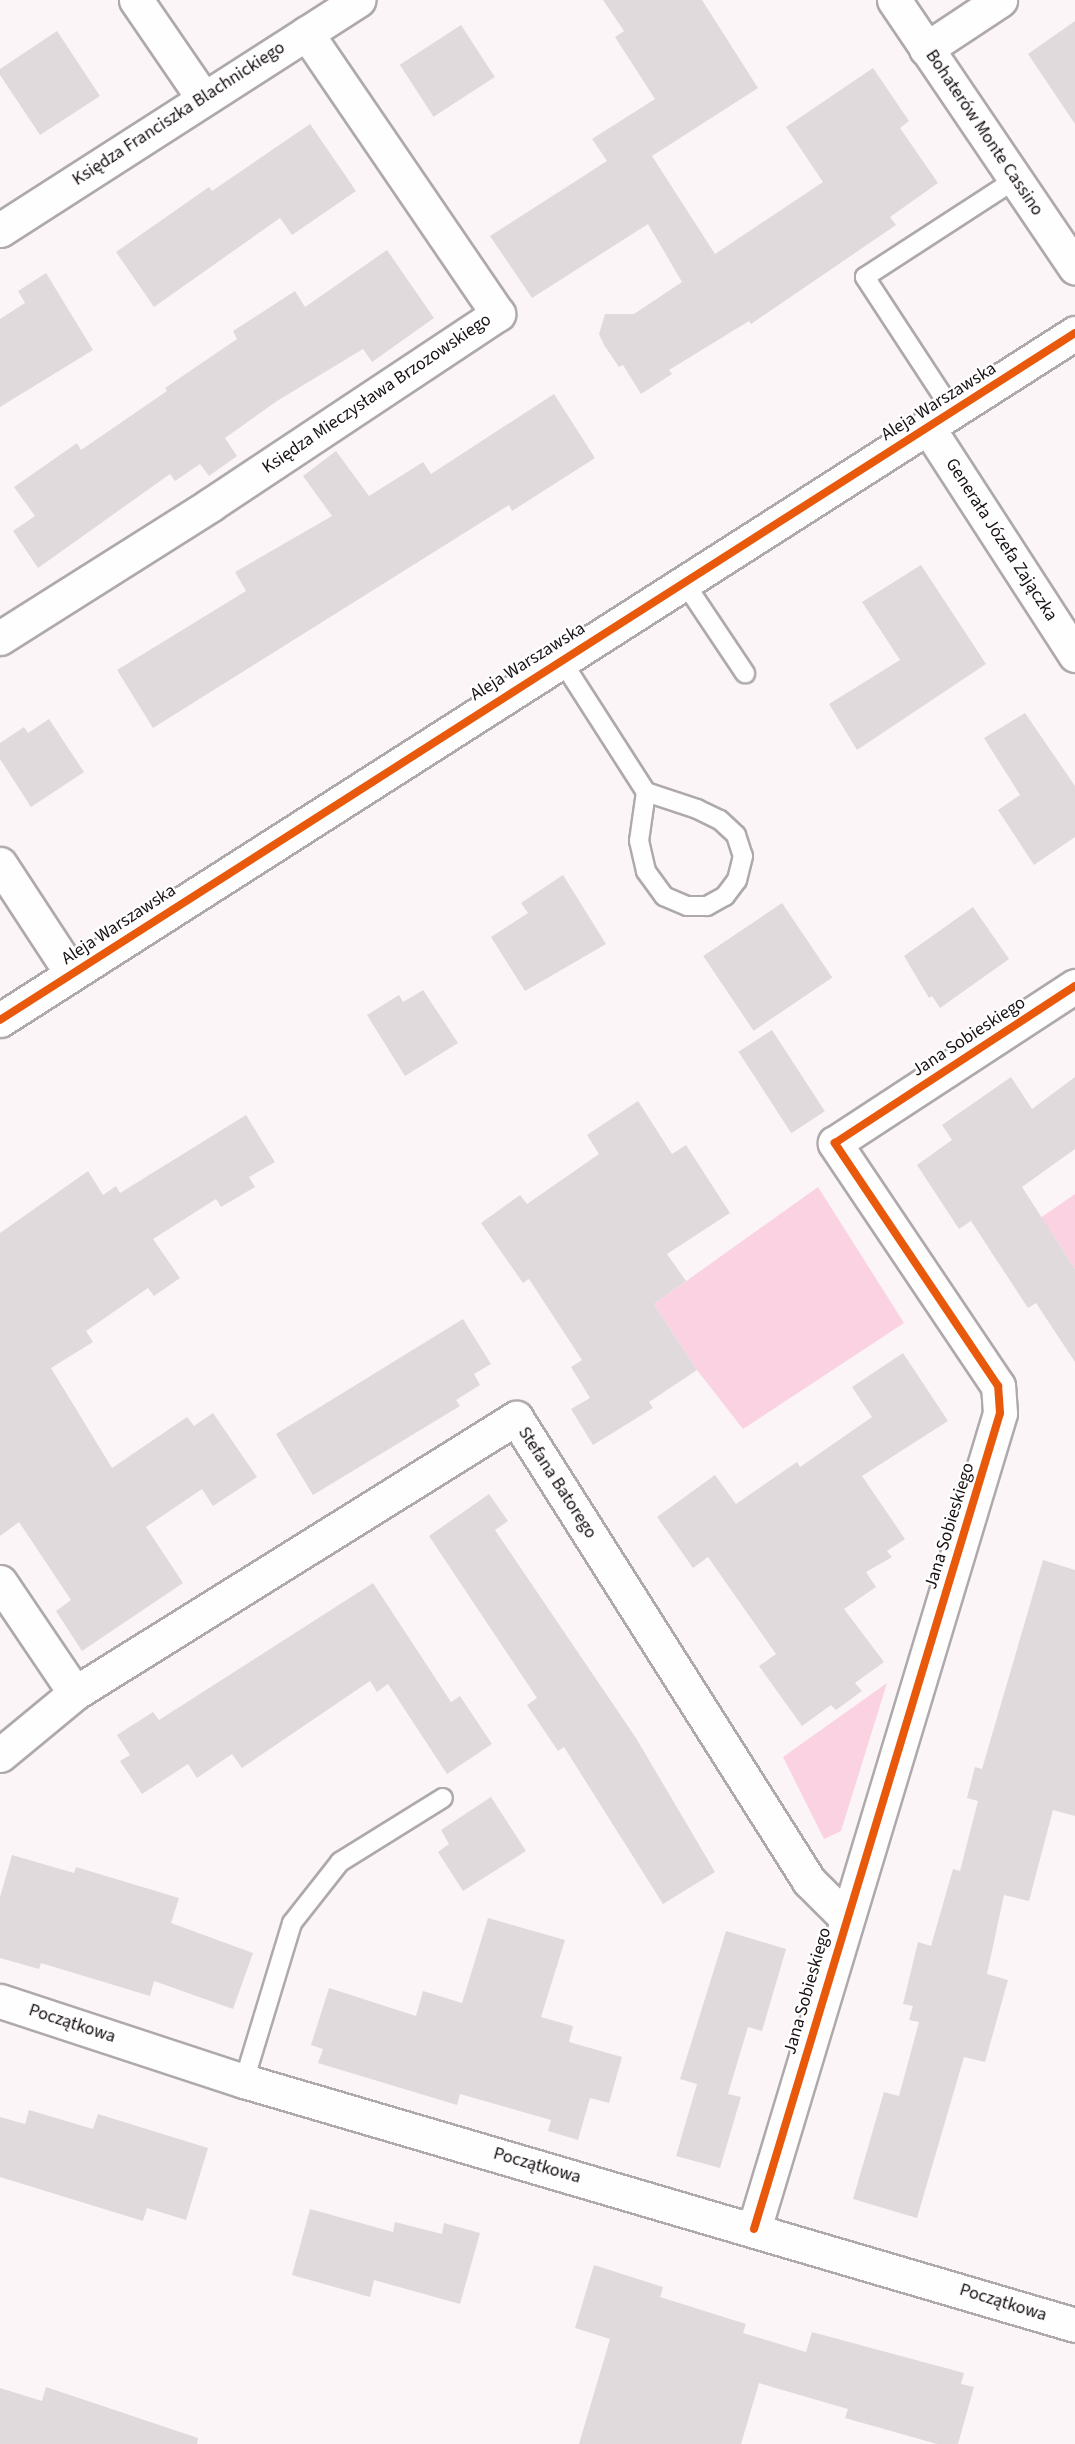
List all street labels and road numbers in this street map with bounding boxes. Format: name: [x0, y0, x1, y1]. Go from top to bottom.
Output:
street label: Księdza Franciszka Blachnickiego: [69, 37, 289, 191]
street label: Bohaterów Monte Cassino: [920, 46, 1048, 220]
street label: Księdza Mieczysława Brzozowskiego: [258, 309, 496, 479]
street label: Aleja Warszawska: [877, 358, 1001, 446]
street label: Generała Józefa Zajączka: [940, 455, 1062, 625]
street label: Aleja Warszawska: [466, 618, 590, 706]
street label: Aleja Warszawska: [58, 880, 180, 970]
street label: Jana Sobieskiego: [908, 992, 1030, 1082]
street label: Stefana Batorego: [513, 1423, 601, 1543]
street label: Jana Sobieskiego: [921, 1460, 979, 1592]
street label: Jana Sobieskiego: [780, 1925, 836, 2057]
street label: Początkowa: [26, 2000, 118, 2048]
street label: Początkowa: [491, 2143, 583, 2189]
street label: Początkowa: [957, 2280, 1049, 2326]

